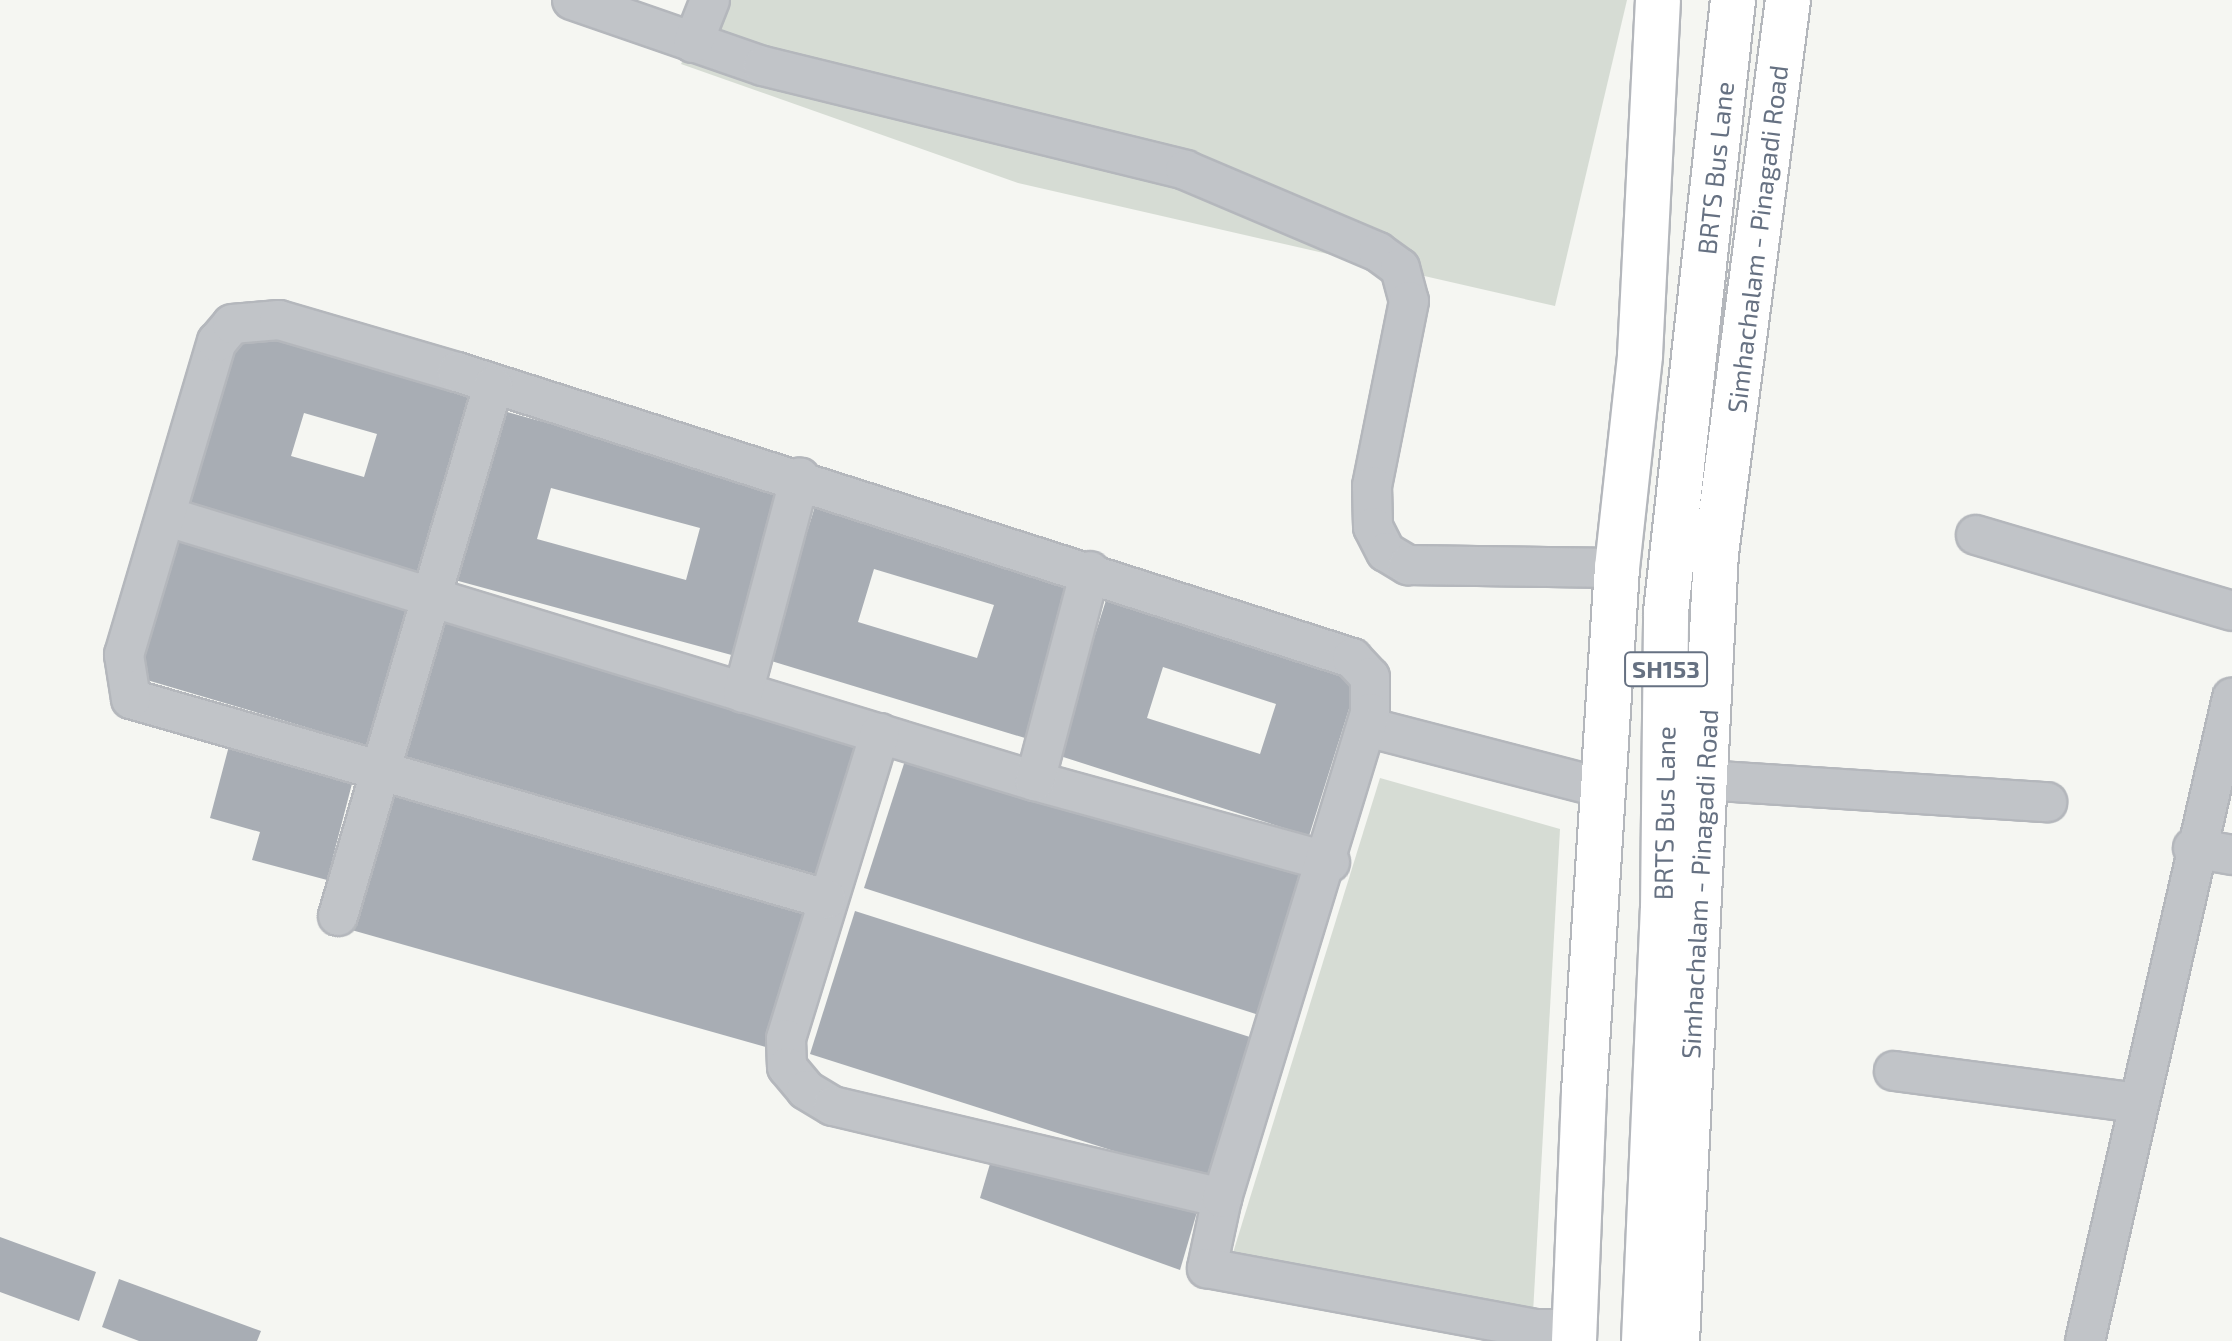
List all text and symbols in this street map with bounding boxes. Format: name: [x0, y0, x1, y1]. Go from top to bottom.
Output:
street label: Simhachalam - Pinagadi Road: [1720, 63, 1794, 415]
street label: BRTS Bus Lane: [1690, 80, 1740, 256]
road number: SH153: [1624, 649, 1708, 689]
street label: Simhachalam - Pinagadi Road: [1674, 708, 1724, 1060]
street label: BRTS Bus Lane: [1647, 726, 1681, 900]

